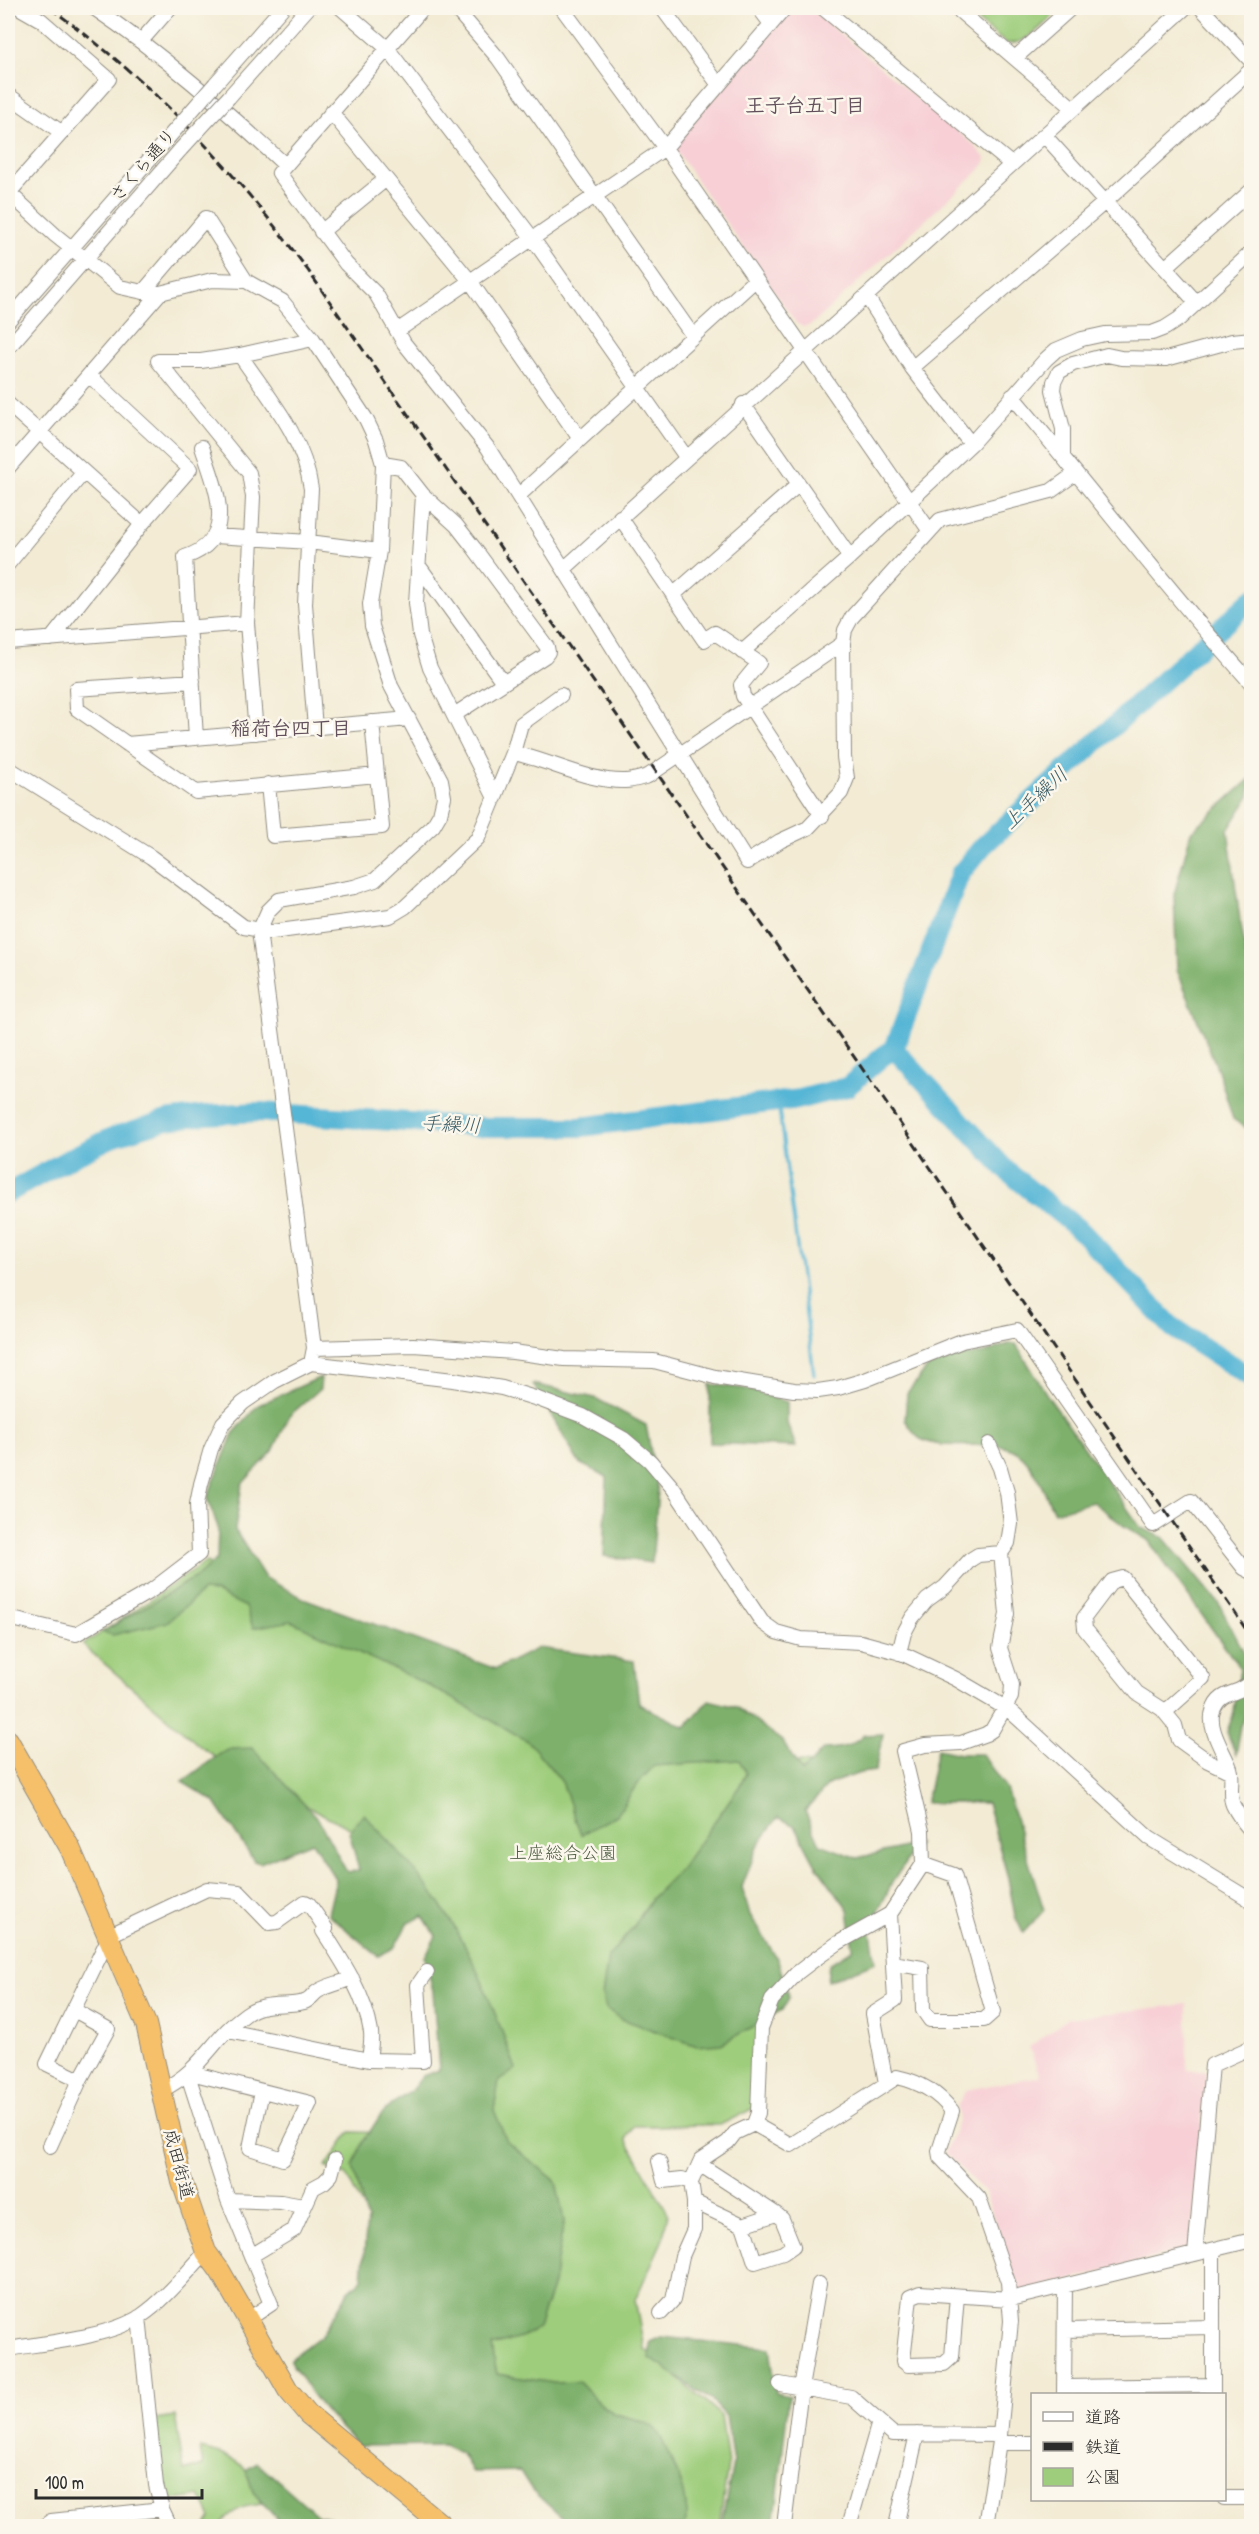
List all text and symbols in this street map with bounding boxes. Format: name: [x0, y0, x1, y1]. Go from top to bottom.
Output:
district label: 王子台五丁目: [745, 91, 865, 118]
street label: さくら通り: [104, 123, 182, 207]
district label: 稲荷台四丁目: [231, 714, 351, 741]
water label: 上手繰川: [996, 760, 1073, 835]
water label: 手繰川: [420, 1108, 482, 1139]
park label: 上座総合公園: [509, 1840, 617, 1865]
street label: 成田街道: [158, 2126, 201, 2202]
legend: [1031, 2393, 1226, 2501]
text: 道路: [1085, 2404, 1121, 2429]
text: 鉄道: [1085, 2434, 1121, 2459]
scale bar: [36, 2462, 202, 2500]
text: 公園: [1085, 2464, 1121, 2489]
text: 100 m: [45, 2470, 84, 2495]

